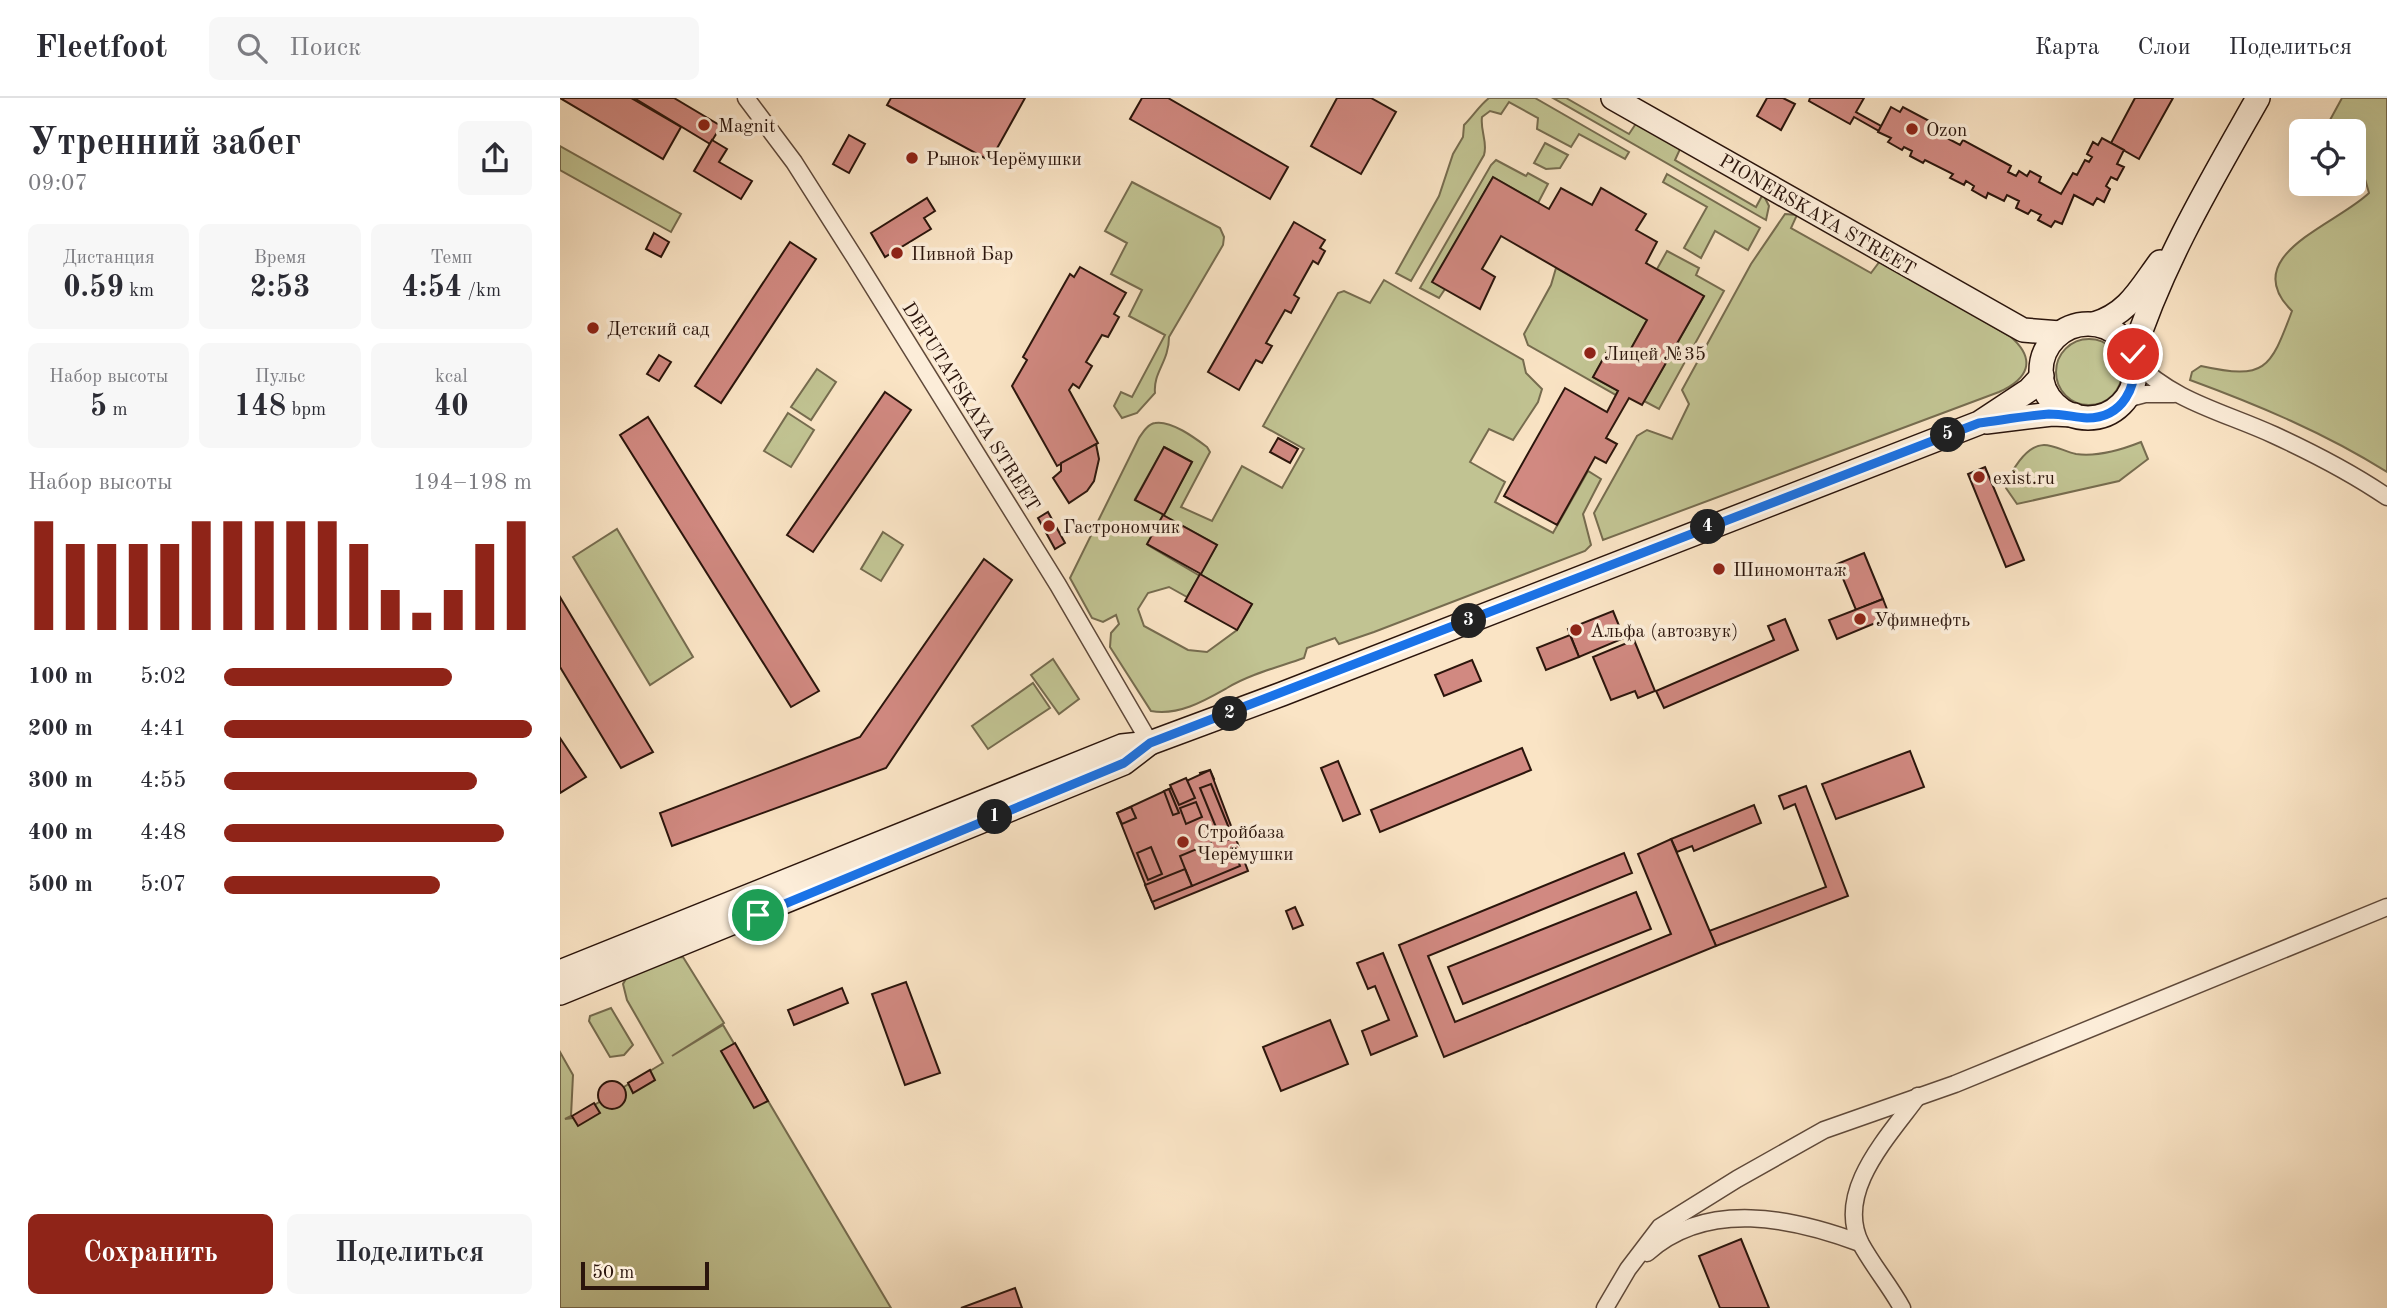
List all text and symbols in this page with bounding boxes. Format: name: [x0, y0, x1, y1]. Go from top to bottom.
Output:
search box: [209, 17, 699, 80]
icon: search: [233, 29, 271, 67]
text: Fleetfoot: [35, 32, 167, 65]
text: Поиск: [289, 35, 361, 61]
text: Карта: [2035, 36, 2100, 60]
text: Слои: [2138, 36, 2191, 60]
text: Поделиться: [2229, 36, 2352, 60]
marker: Magnit: [696, 117, 712, 133]
place label: Magnit: [718, 118, 776, 137]
map controls: [2289, 119, 2366, 196]
button: locate: [2289, 119, 2366, 196]
button: share: [458, 121, 532, 195]
marker: Ozon: [1904, 121, 1920, 137]
place label: Ozon: [1926, 122, 1967, 141]
text: Утренний забег: [28, 125, 301, 163]
marker: Рынок Черёмушки: [904, 150, 920, 166]
place label: Рынок Черёмушки: [926, 151, 1082, 170]
street label: PIONERSKAYA STREET: [1715, 152, 1918, 280]
text: 09:07: [28, 172, 88, 195]
marker: Пивной Бар: [889, 245, 905, 261]
place label: Пивной Бар: [911, 246, 1013, 265]
text: Дистанция: [63, 249, 155, 268]
text: Время: [254, 249, 306, 268]
text: Темп: [430, 249, 473, 268]
text: 0.59: [63, 273, 124, 303]
text: 2:53: [250, 273, 310, 303]
text: 4:54: [402, 273, 462, 303]
text: km: [124, 282, 154, 301]
text: /km: [462, 282, 501, 301]
street label: DEPUTATSKAYA STREET: [898, 300, 1042, 515]
marker: Детский сад: [585, 320, 601, 336]
place label: Детский сад: [607, 321, 710, 340]
pin: [2103, 324, 2163, 384]
icon: check: [2114, 335, 2152, 373]
marker: Лицей №35: [1582, 345, 1598, 361]
place label: Лицей №35: [1604, 346, 1706, 365]
text: Набор высоты: [49, 368, 168, 387]
text: Пульс: [255, 368, 305, 387]
text: kcal: [435, 368, 468, 387]
text: 5: [90, 392, 107, 422]
text: 148: [234, 392, 286, 422]
text: 40: [434, 392, 469, 422]
text: m: [107, 401, 128, 420]
text: bpm: [286, 401, 326, 420]
pin: 5: [1930, 418, 1966, 452]
text: 5: [1942, 425, 1953, 444]
marker: exist.ru: [1971, 469, 1987, 485]
place label: exist.ru: [1993, 470, 2055, 489]
text: Набор высоты: [28, 471, 172, 494]
text: 194–198 m: [413, 471, 532, 494]
pin: 4: [1690, 510, 1726, 544]
text: 4: [1702, 517, 1713, 536]
marker: Гастрономчик: [1041, 518, 1057, 534]
place label: Гастрономчик: [1063, 519, 1181, 538]
marker: Шиномонтаж: [1711, 561, 1727, 577]
place label: Шиномонтаж: [1733, 562, 1847, 581]
pin: 3: [1452, 603, 1486, 638]
text: 3: [1463, 611, 1474, 630]
marker: Уфимнефть: [1852, 611, 1868, 627]
place label: Уфимнефть: [1874, 612, 1970, 631]
marker: Альфа (автозвук): [1568, 622, 1584, 638]
place label: Альфа (автозвук): [1590, 622, 1738, 642]
text: 100 m: [28, 665, 93, 688]
text: 5:02: [140, 665, 186, 688]
pin: 2: [1212, 696, 1248, 732]
text: 2: [1224, 704, 1235, 723]
text: 200 m: [28, 717, 93, 740]
text: 4:41: [140, 717, 186, 740]
text: 300 m: [28, 769, 93, 792]
text: 4:55: [140, 769, 186, 792]
pin: 1: [978, 800, 1012, 834]
text: 1: [989, 807, 1000, 826]
text: 400 m: [28, 821, 93, 844]
text: 4:48: [140, 821, 186, 844]
place label: Стройбаза Черёмушки: [1197, 824, 1293, 865]
marker: Стройбаза Черёмушки: [1175, 834, 1191, 850]
text: 500 m: [28, 873, 93, 896]
text: 5:07: [140, 873, 186, 896]
pin: [728, 885, 788, 945]
icon: arrive: [739, 896, 777, 934]
button: Сохранить: [28, 1214, 273, 1294]
button: Поделиться: [287, 1214, 532, 1294]
scale bar: [581, 1259, 709, 1291]
text: 50 m: [592, 1264, 634, 1283]

